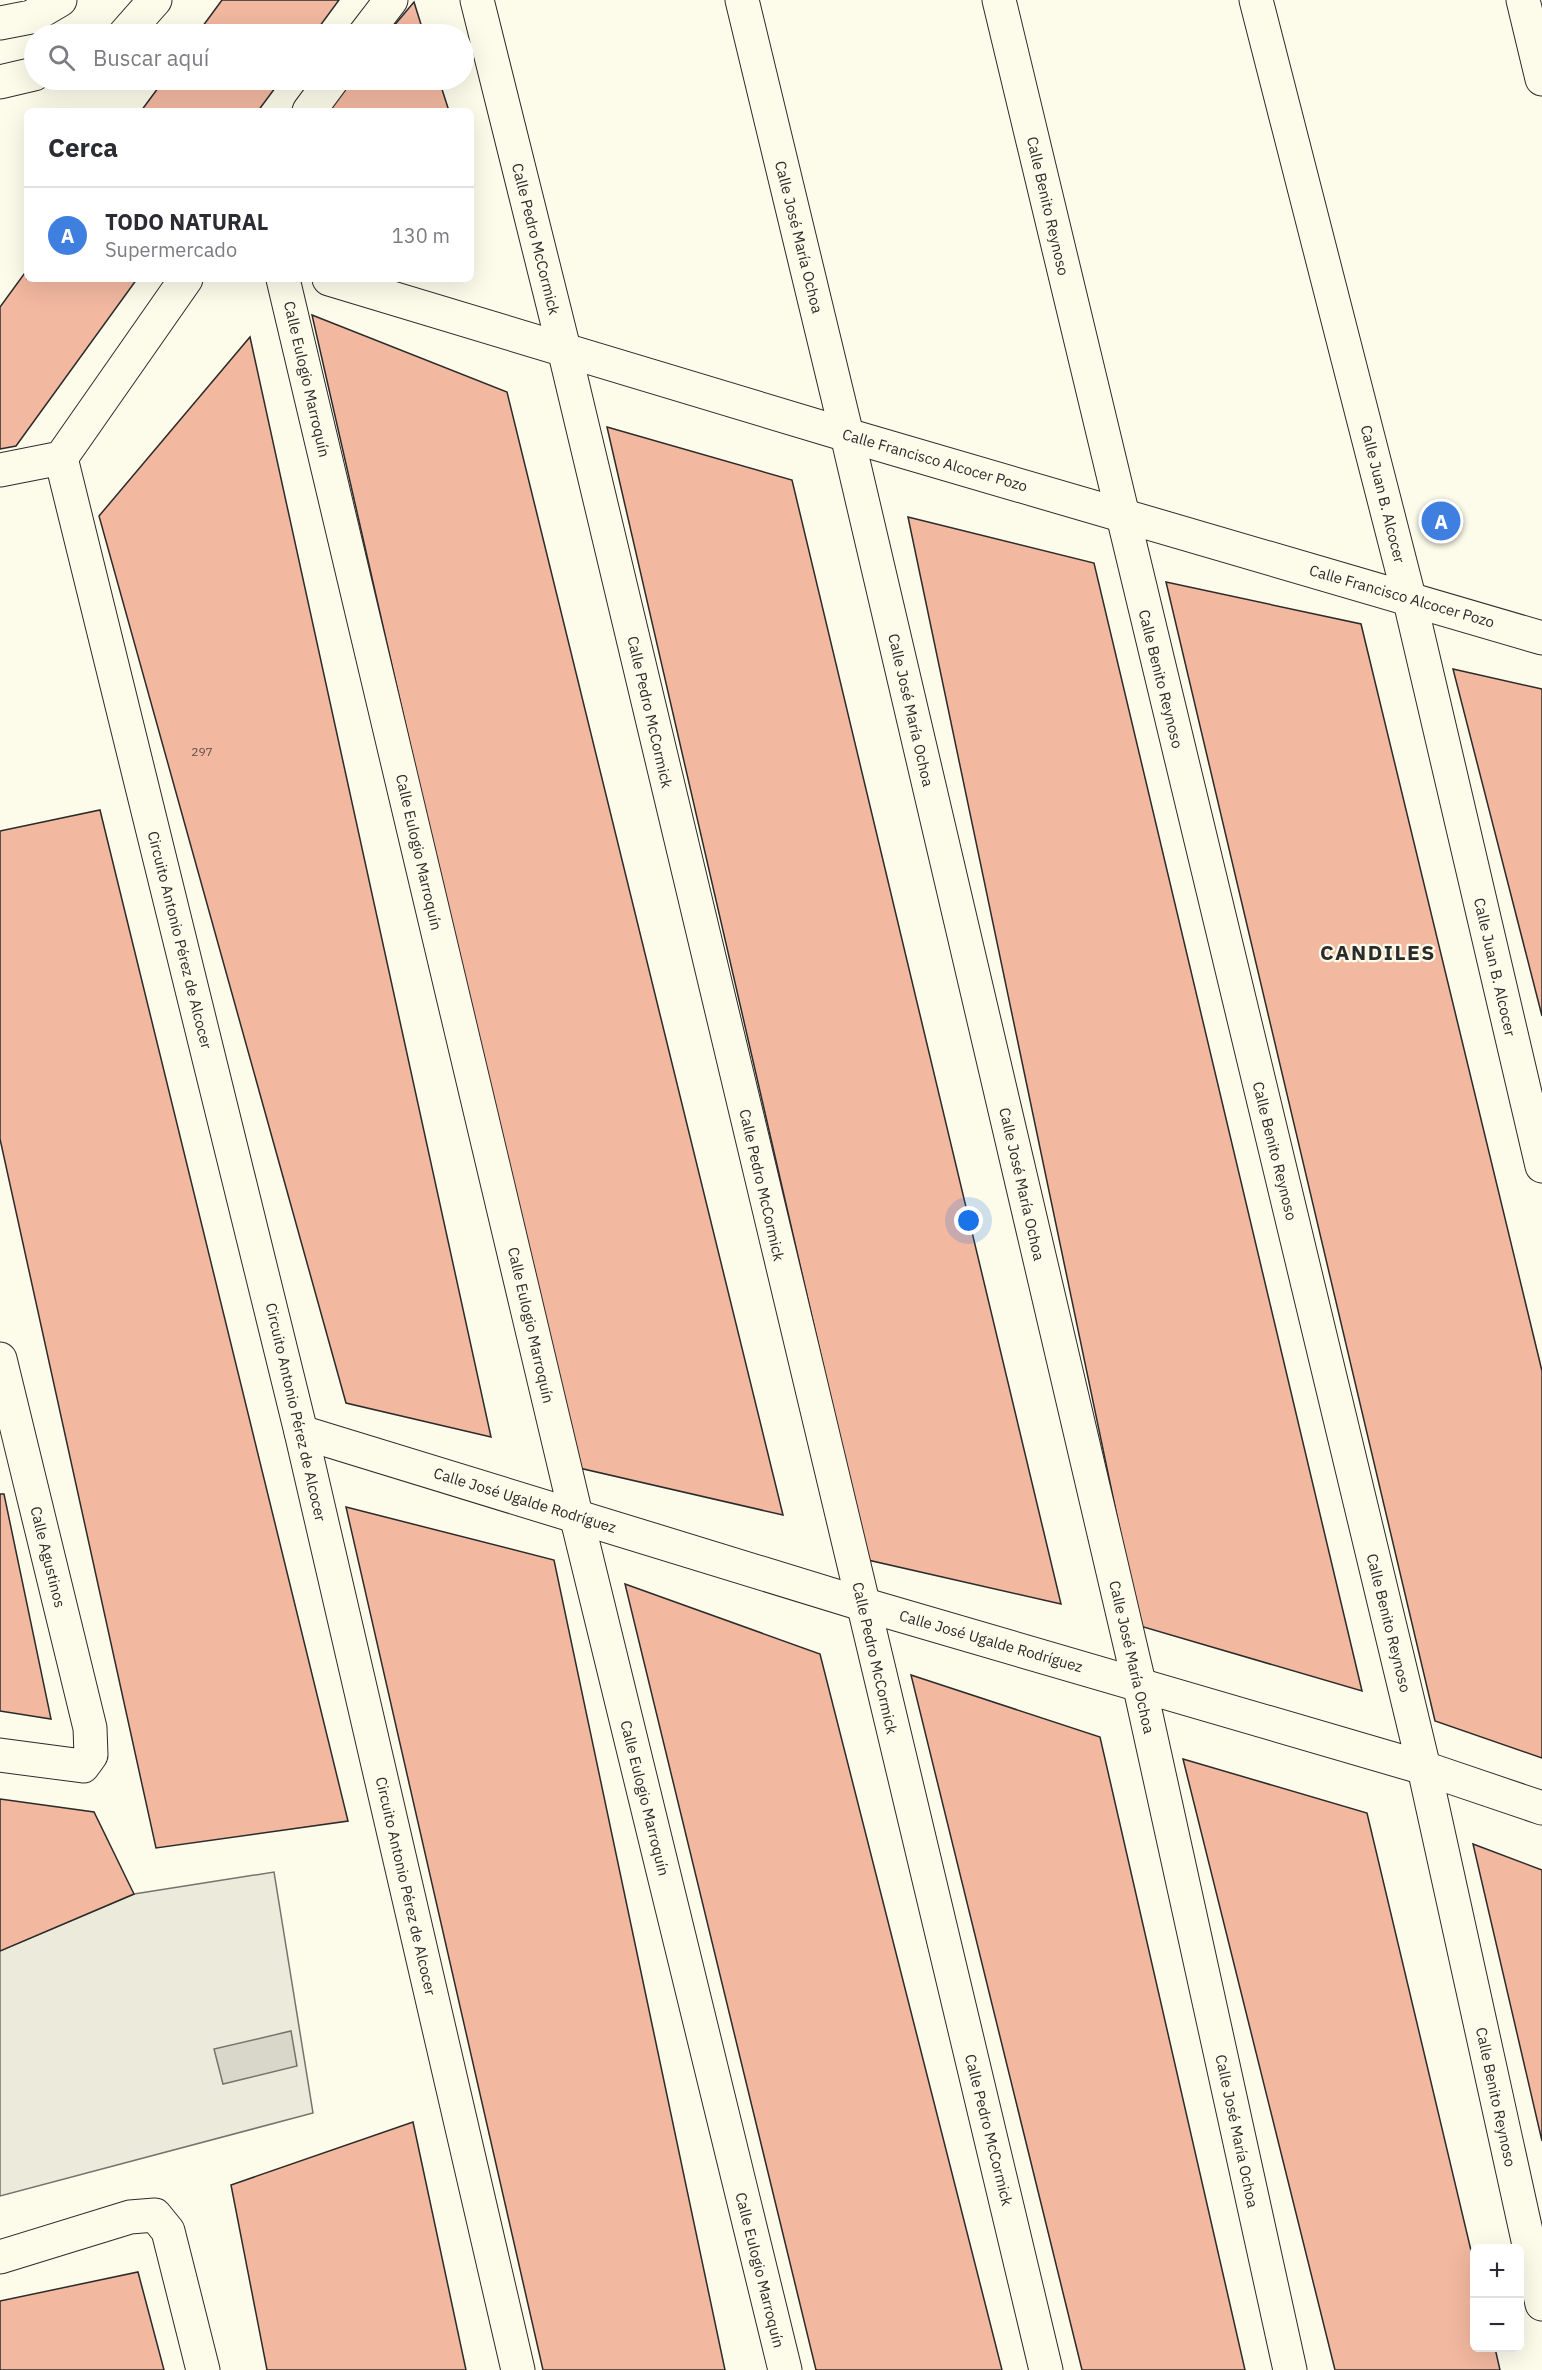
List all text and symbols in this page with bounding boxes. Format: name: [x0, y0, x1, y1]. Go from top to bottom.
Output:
search box: [24, 24, 474, 90]
icon: search: [45, 41, 78, 74]
text: Buscar aquí: [93, 43, 209, 72]
text: Cerca: [48, 130, 118, 164]
street label: Calle Benito Reynoso: [1023, 135, 1073, 277]
street label: Calle José María Ochoa: [771, 159, 827, 315]
street label: Calle Pedro McCormick: [508, 161, 564, 317]
text: TODO NATURAL: [105, 207, 268, 236]
text: A: [61, 222, 74, 249]
text: 130 m: [392, 222, 450, 249]
text: Supermercado: [105, 236, 237, 263]
street label: Calle Eulogio Marroquín: [280, 299, 334, 459]
street label: Calle Juan B. Alcocer: [1357, 423, 1409, 565]
street label: Calle Francisco Alcocer Pozo: [840, 424, 1030, 496]
pin: A: [1422, 498, 1460, 544]
street label: Calle Francisco Alcocer Pozo: [1307, 560, 1497, 632]
street label: Calle Benito Reynoso: [1135, 608, 1187, 750]
street label: Calle José María Ochoa: [884, 632, 938, 788]
street label: Calle Pedro McCormick: [623, 634, 677, 790]
house number: 297: [191, 744, 213, 759]
street label: Calle Eulogio Marroquín: [392, 772, 446, 932]
street label: Circuito Antonio Pérez de Alcocer: [144, 829, 216, 1051]
street label: Calle Juan B. Alcocer: [1470, 896, 1520, 1038]
district label: CANDILES: [1320, 938, 1436, 966]
street label: Calle Benito Reynoso: [1249, 1080, 1301, 1222]
street label: Calle José María Ochoa: [995, 1106, 1049, 1262]
street label: Calle Pedro McCormick: [735, 1107, 789, 1263]
your location: [954, 1206, 983, 1235]
street label: Calle Eulogio Marroquín: [504, 1245, 558, 1405]
street label: Circuito Antonio Pérez de Alcocer: [262, 1301, 331, 1524]
street label: Calle José Ugalde Rodríguez: [431, 1463, 619, 1537]
street label: Calle Agustinos: [26, 1504, 70, 1610]
street label: Calle Benito Reynoso: [1363, 1552, 1415, 1694]
street label: Calle José María Ochoa: [1105, 1579, 1159, 1735]
street label: Calle Pedro McCormick: [848, 1580, 902, 1736]
street label: Calle José Ugalde Rodríguez: [897, 1606, 1085, 1676]
street label: Calle Eulogio Marroquín: [616, 1718, 674, 1878]
street label: Circuito Antonio Pérez de Alcocer: [372, 1775, 441, 1998]
street label: Calle Benito Reynoso: [1472, 2025, 1520, 2169]
street label: Calle Pedro McCormick: [961, 2052, 1017, 2208]
street label: Calle José María Ochoa: [1211, 2053, 1263, 2209]
street label: Calle Eulogio Marroquín: [731, 2190, 789, 2350]
map controls: [1470, 2244, 1524, 2352]
button: +: [1470, 2244, 1524, 2298]
button: −: [1470, 2298, 1524, 2352]

